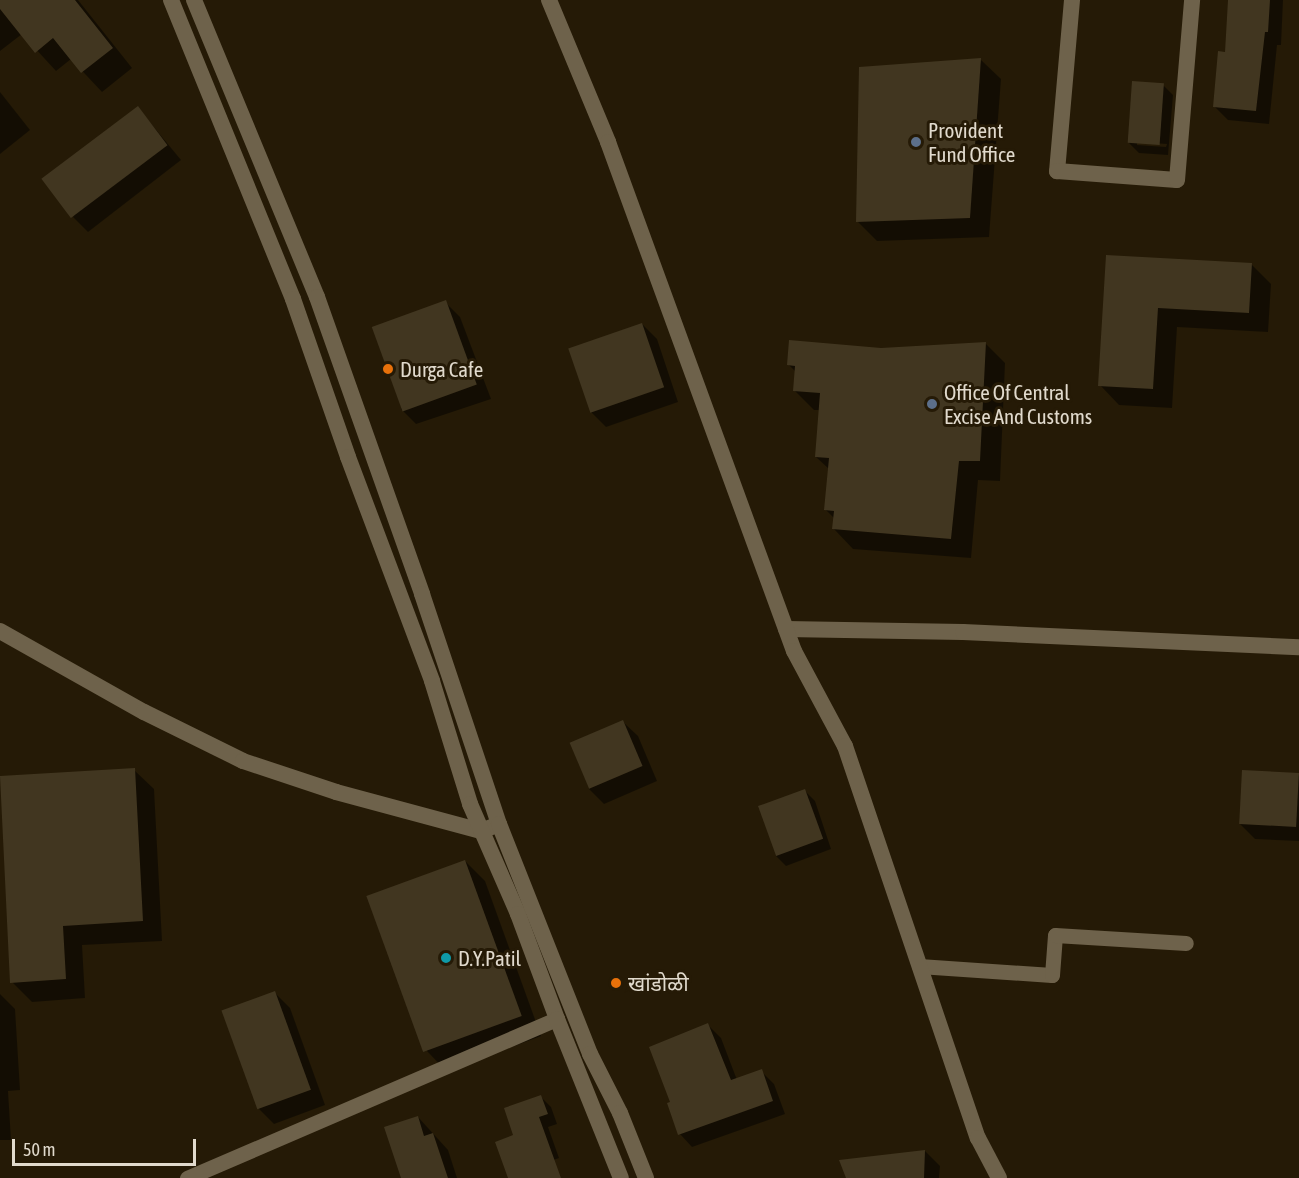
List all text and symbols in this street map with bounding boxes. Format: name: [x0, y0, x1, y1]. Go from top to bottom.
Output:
place label: Provident Fund Office: [928, 117, 1015, 167]
marker: Provident Fund Office: [909, 135, 923, 149]
place label: Durga Cafe: [400, 356, 483, 382]
marker: Durga Cafe: [381, 362, 395, 376]
place label: Office Of Central Excise And Customs: [944, 379, 1092, 429]
marker: Office Of Central Excise And Customs: [925, 397, 939, 411]
place label: D.Y.Patil: [458, 945, 521, 971]
marker: D.Y.Patil: [439, 951, 453, 965]
place label: खांडोळी: [628, 970, 689, 996]
marker: खांडोळी: [609, 976, 623, 990]
scale bar: [15, 1127, 200, 1165]
text: 50 m: [23, 1139, 55, 1160]

